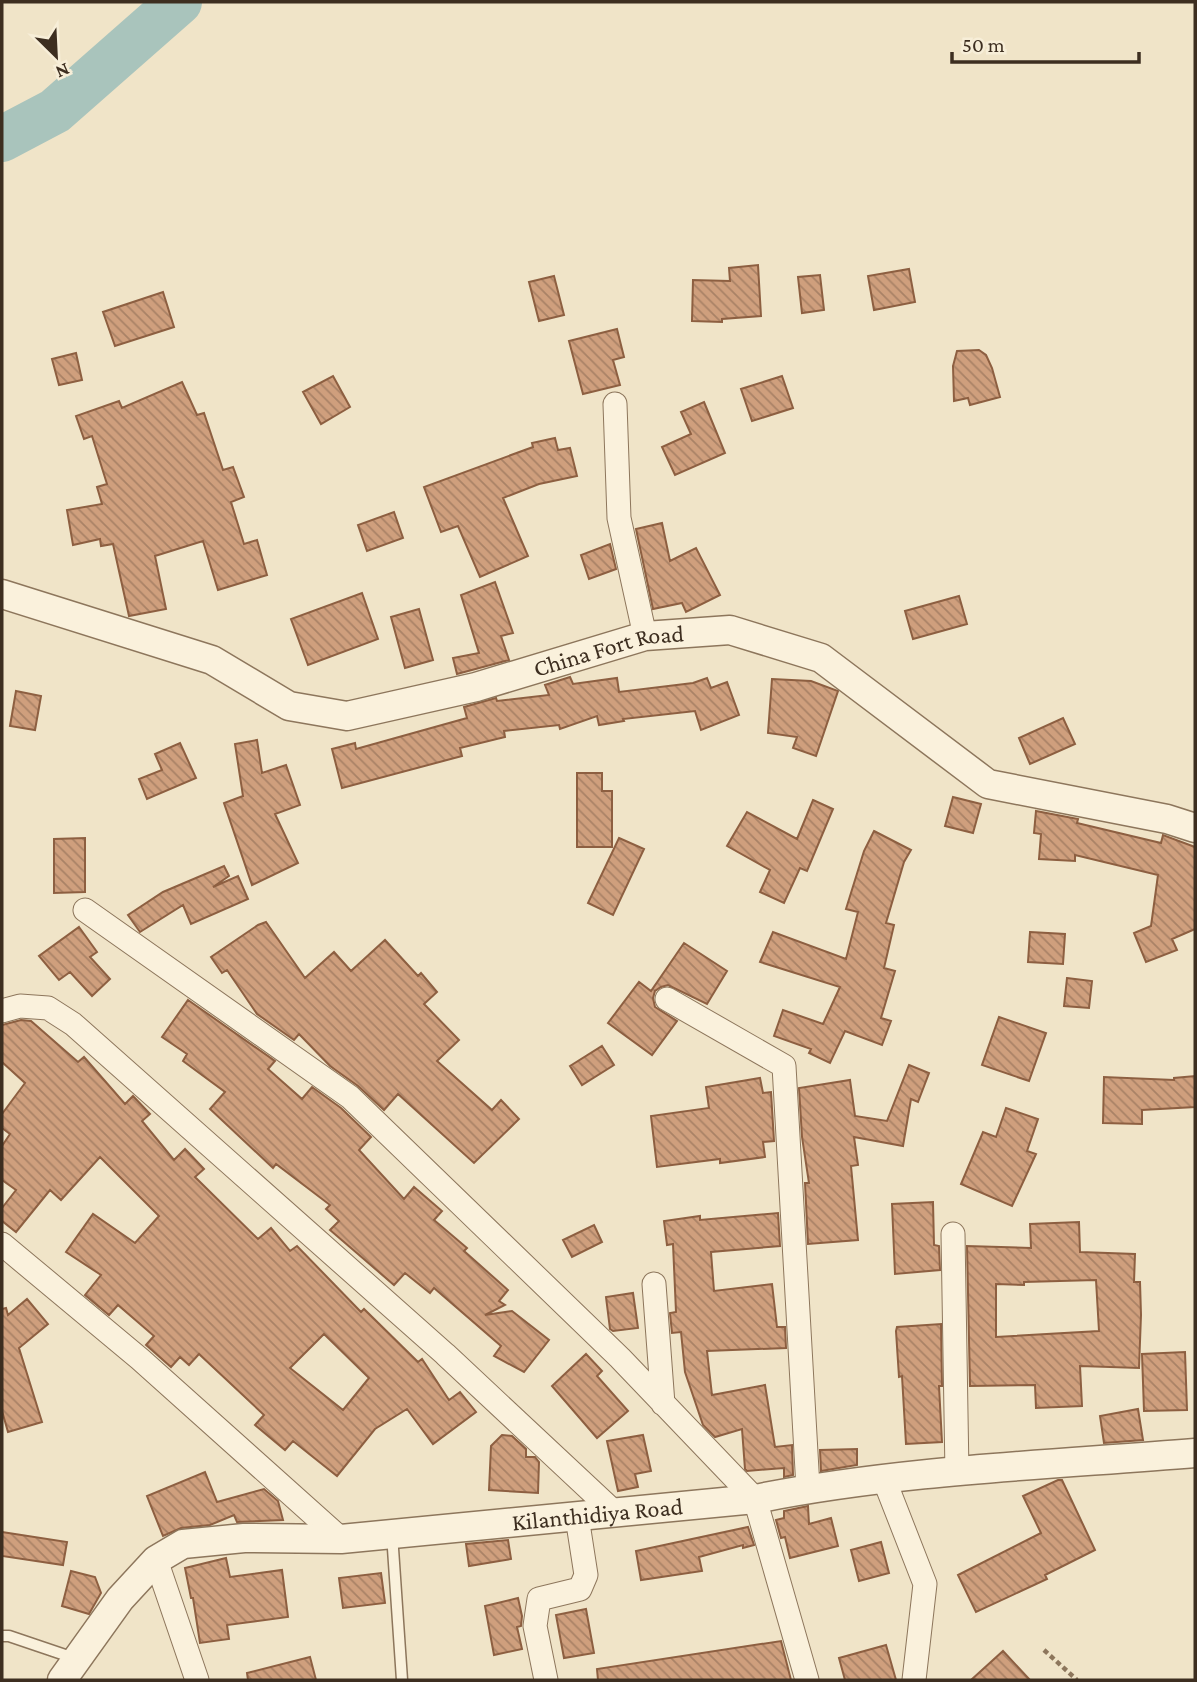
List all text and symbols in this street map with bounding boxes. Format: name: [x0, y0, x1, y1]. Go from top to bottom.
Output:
north arrow: [21, 21, 91, 91]
scale bar: [952, 21, 1139, 65]
text: 50 m: [962, 33, 1005, 57]
text: N: [52, 59, 73, 83]
street label: China Fort Road: [530, 619, 685, 682]
street label: Kilanthidiya Road: [511, 1492, 684, 1535]

